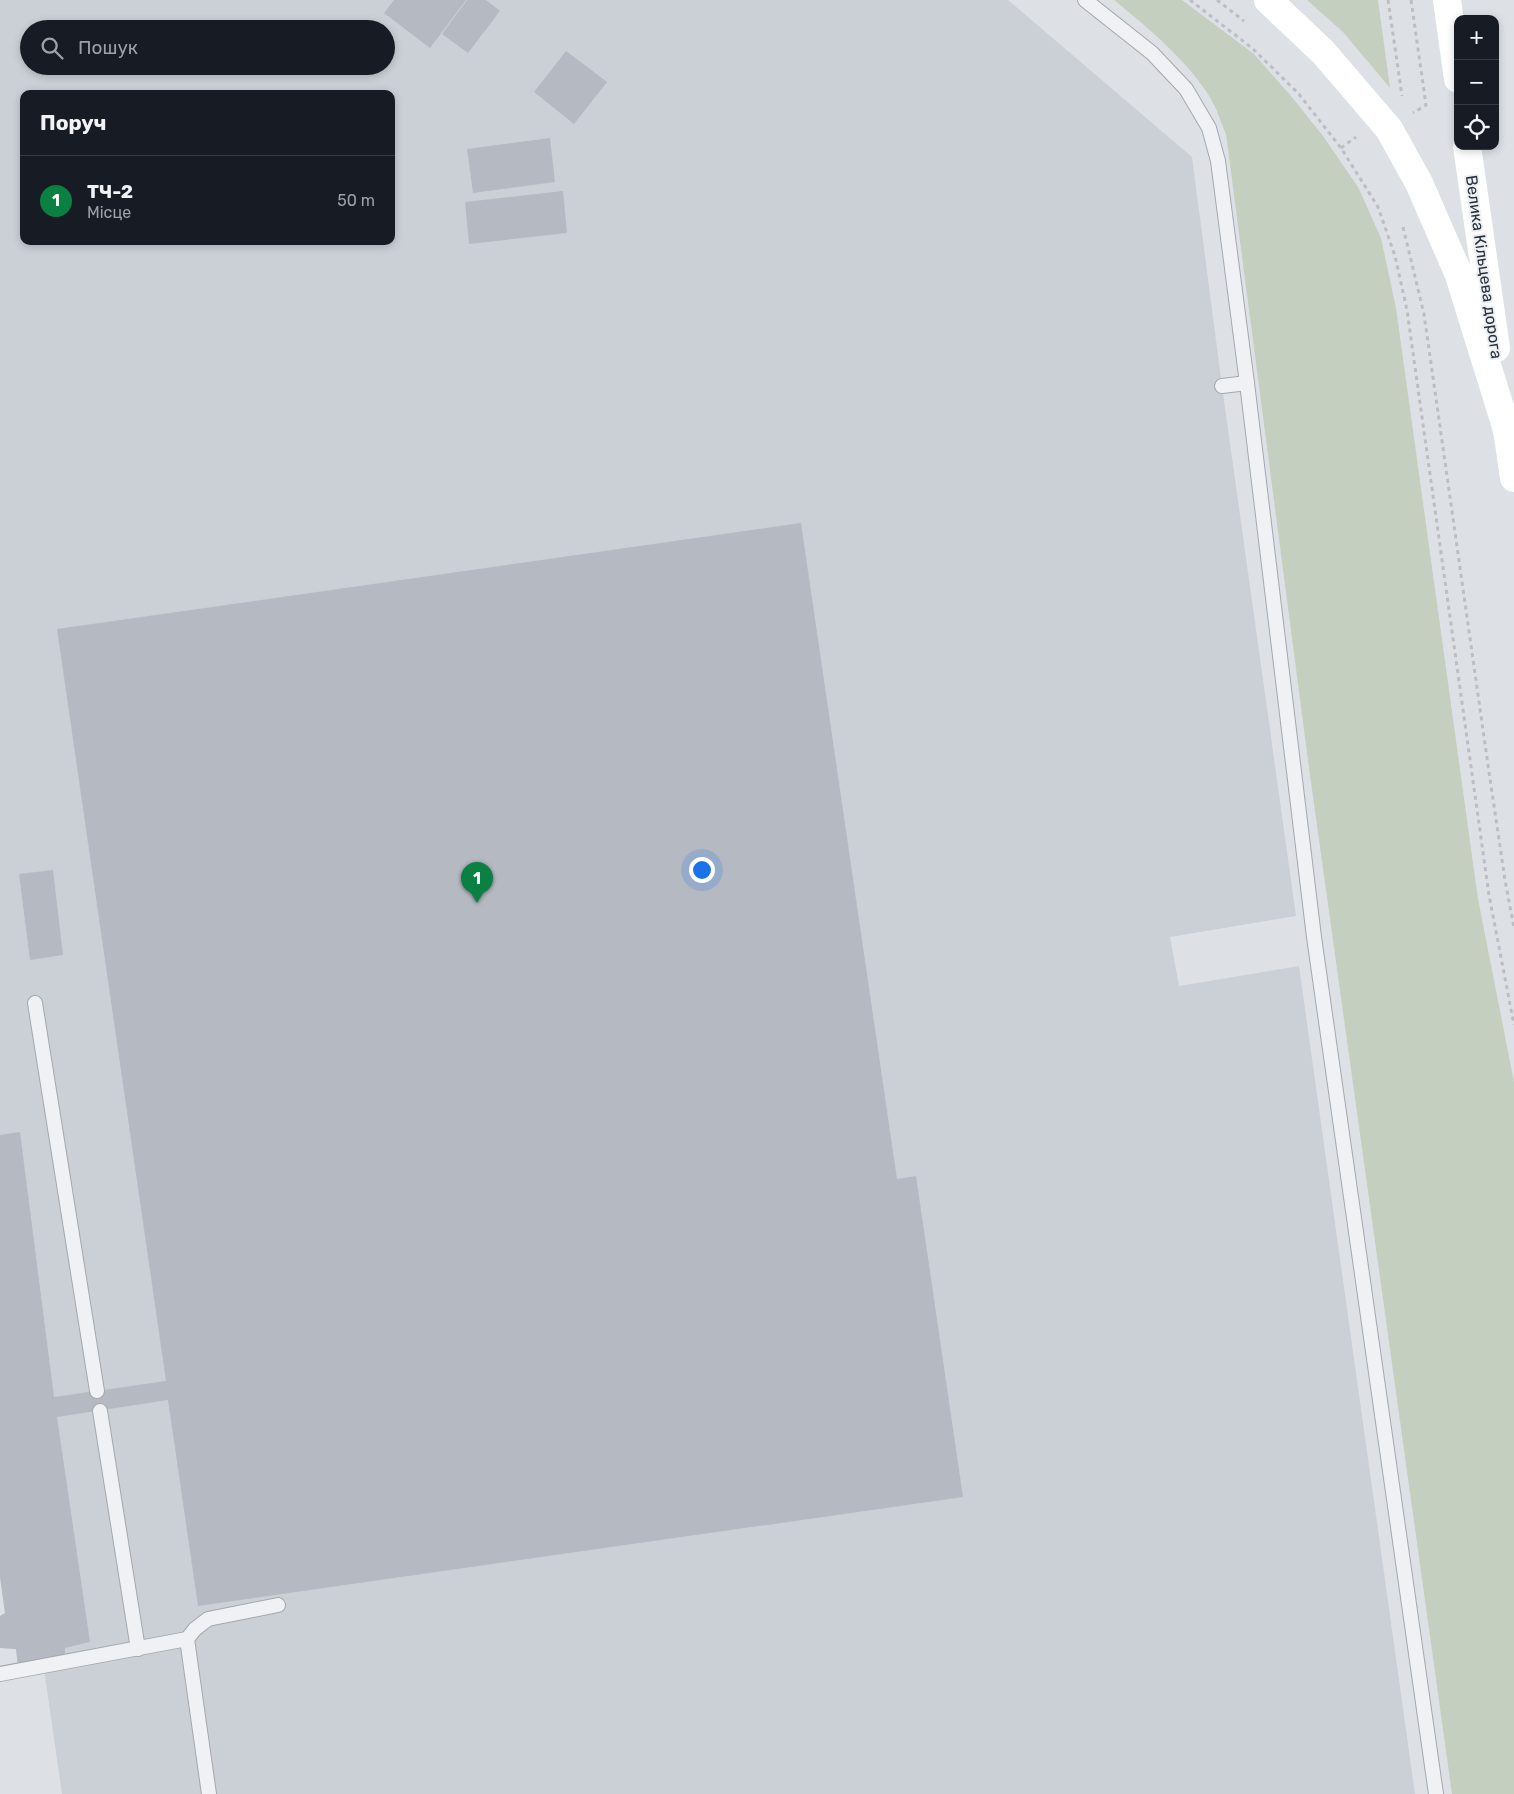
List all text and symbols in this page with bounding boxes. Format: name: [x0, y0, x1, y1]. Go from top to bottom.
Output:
map controls: [1454, 15, 1499, 150]
button: +: [1454, 15, 1499, 60]
search box: [20, 20, 395, 75]
icon: search: [38, 34, 66, 62]
text: Пошук: [78, 36, 138, 59]
button: −: [1454, 60, 1499, 105]
button: locate: [1454, 105, 1499, 150]
text: Поруч: [40, 110, 106, 135]
street label: Велика Кільцева дорога: [1462, 174, 1506, 360]
text: ТЧ-2: [87, 180, 133, 203]
text: 1: [52, 191, 60, 210]
text: 50 m: [337, 191, 375, 210]
text: Місце: [87, 203, 131, 222]
your location: [689, 857, 715, 883]
pin: 1: [461, 862, 493, 903]

